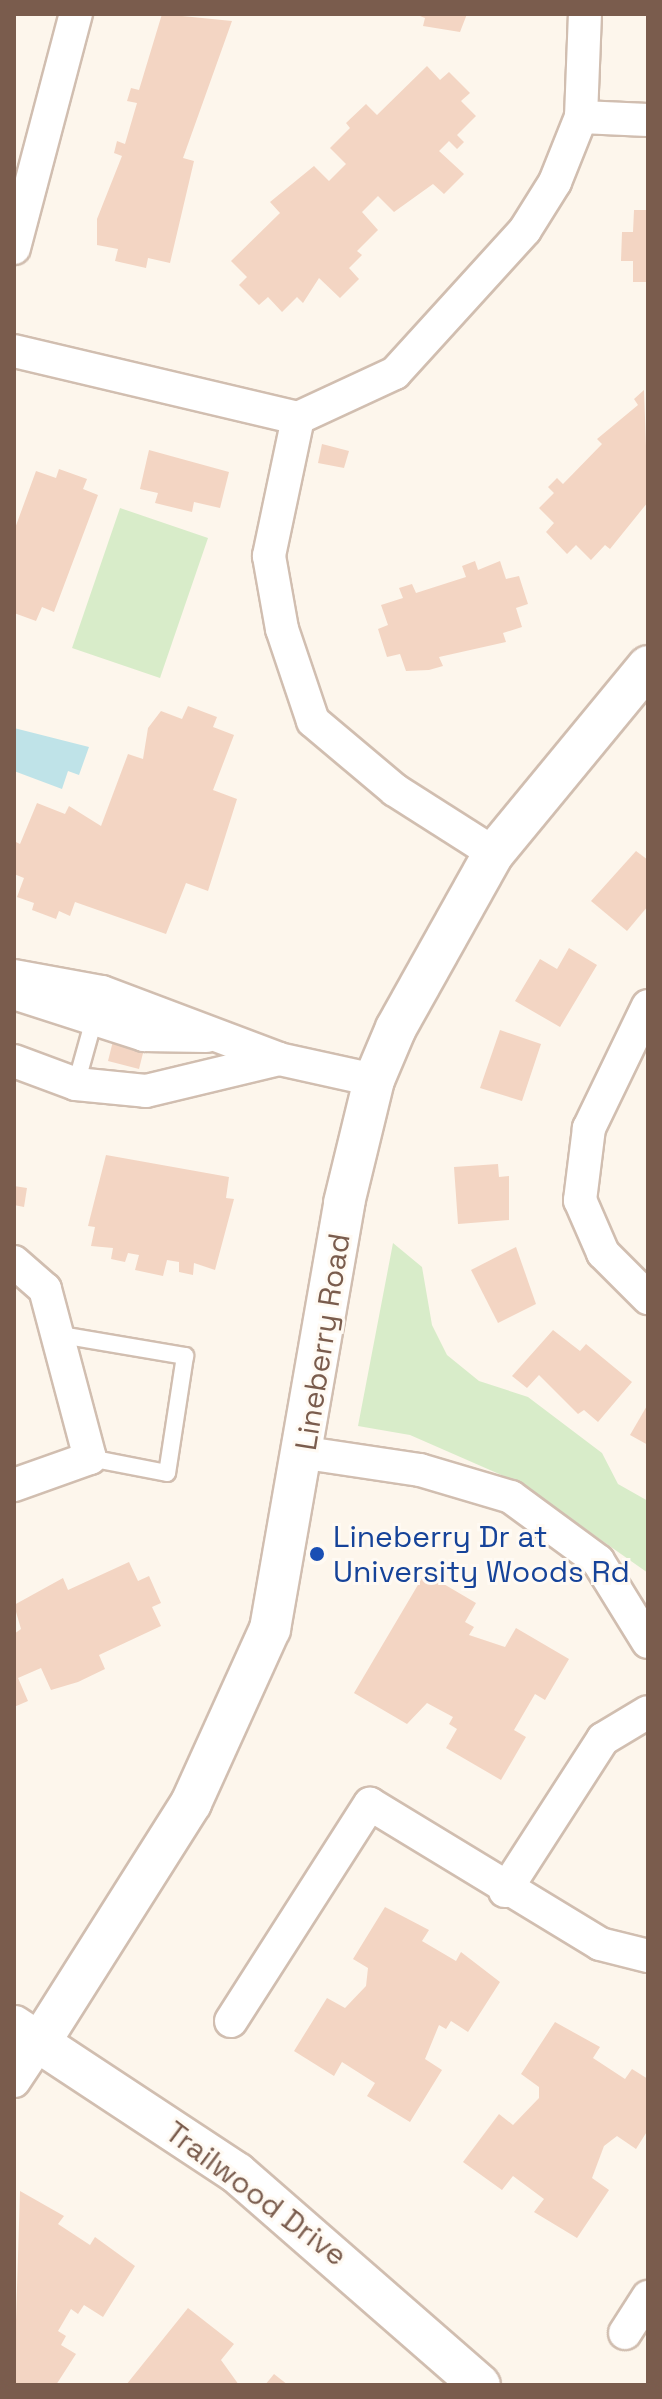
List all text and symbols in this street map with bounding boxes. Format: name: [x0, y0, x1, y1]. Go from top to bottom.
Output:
street label: Lineberry Road: [288, 1231, 358, 1453]
place label: Lineberry Dr at University Woods Rd: [333, 1519, 630, 1590]
marker: Lineberry Dr at University Woods Rd: [308, 1545, 326, 1563]
street label: Trailwood Drive: [158, 2114, 354, 2274]

